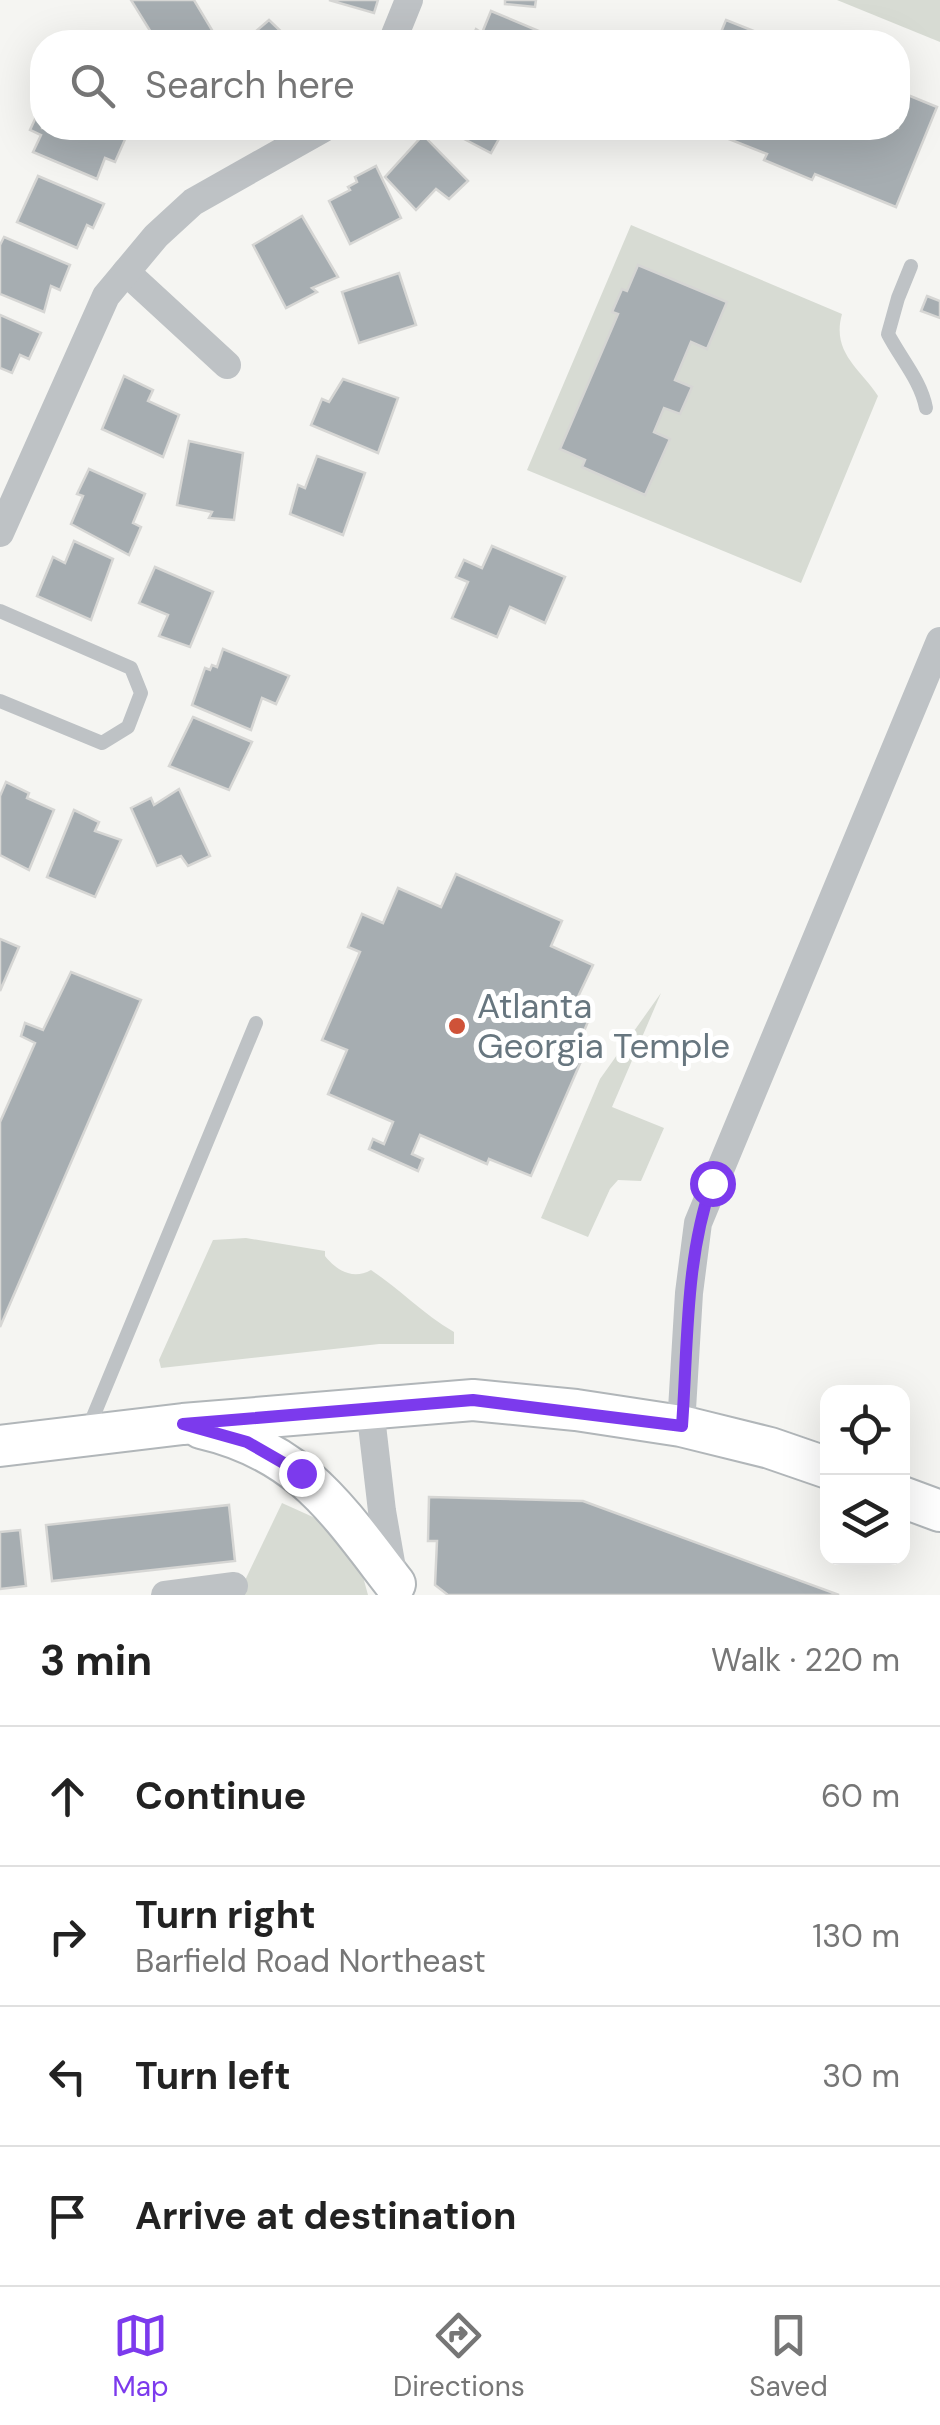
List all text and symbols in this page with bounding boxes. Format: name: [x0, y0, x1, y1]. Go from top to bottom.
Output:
search box: [30, 30, 910, 140]
icon: search: [65, 58, 120, 113]
text: Search here: [145, 60, 355, 110]
place label: Atlanta Georgia Temple: [477, 983, 730, 1069]
marker: Atlanta Georgia Temple: [446, 1015, 468, 1037]
route start: [690, 1161, 736, 1207]
map controls: [820, 1385, 910, 1565]
button: locate: [820, 1385, 910, 1475]
route end: [279, 1451, 325, 1497]
button: layers: [820, 1475, 910, 1565]
text: 3 min: [40, 1633, 152, 1688]
text: Walk · 220 m: [711, 1639, 900, 1681]
icon: ahead: [40, 1769, 95, 1824]
text: Continue: [135, 1771, 306, 1821]
text: 60 m: [821, 1775, 900, 1817]
text: Turn right: [135, 1890, 316, 1940]
icon: right: [40, 1909, 95, 1964]
text: 130 m: [812, 1915, 900, 1957]
text: Barfield Road Northeast: [135, 1940, 486, 1982]
icon: left: [40, 2049, 95, 2104]
text: Turn left: [135, 2051, 291, 2101]
text: 30 m: [822, 2055, 900, 2097]
icon: arrive: [40, 2189, 95, 2244]
text: Arrive at destination: [135, 2191, 517, 2241]
tab: Map: [112, 2308, 169, 2405]
tab: Directions: [393, 2308, 525, 2405]
tab: Saved: [749, 2308, 828, 2405]

